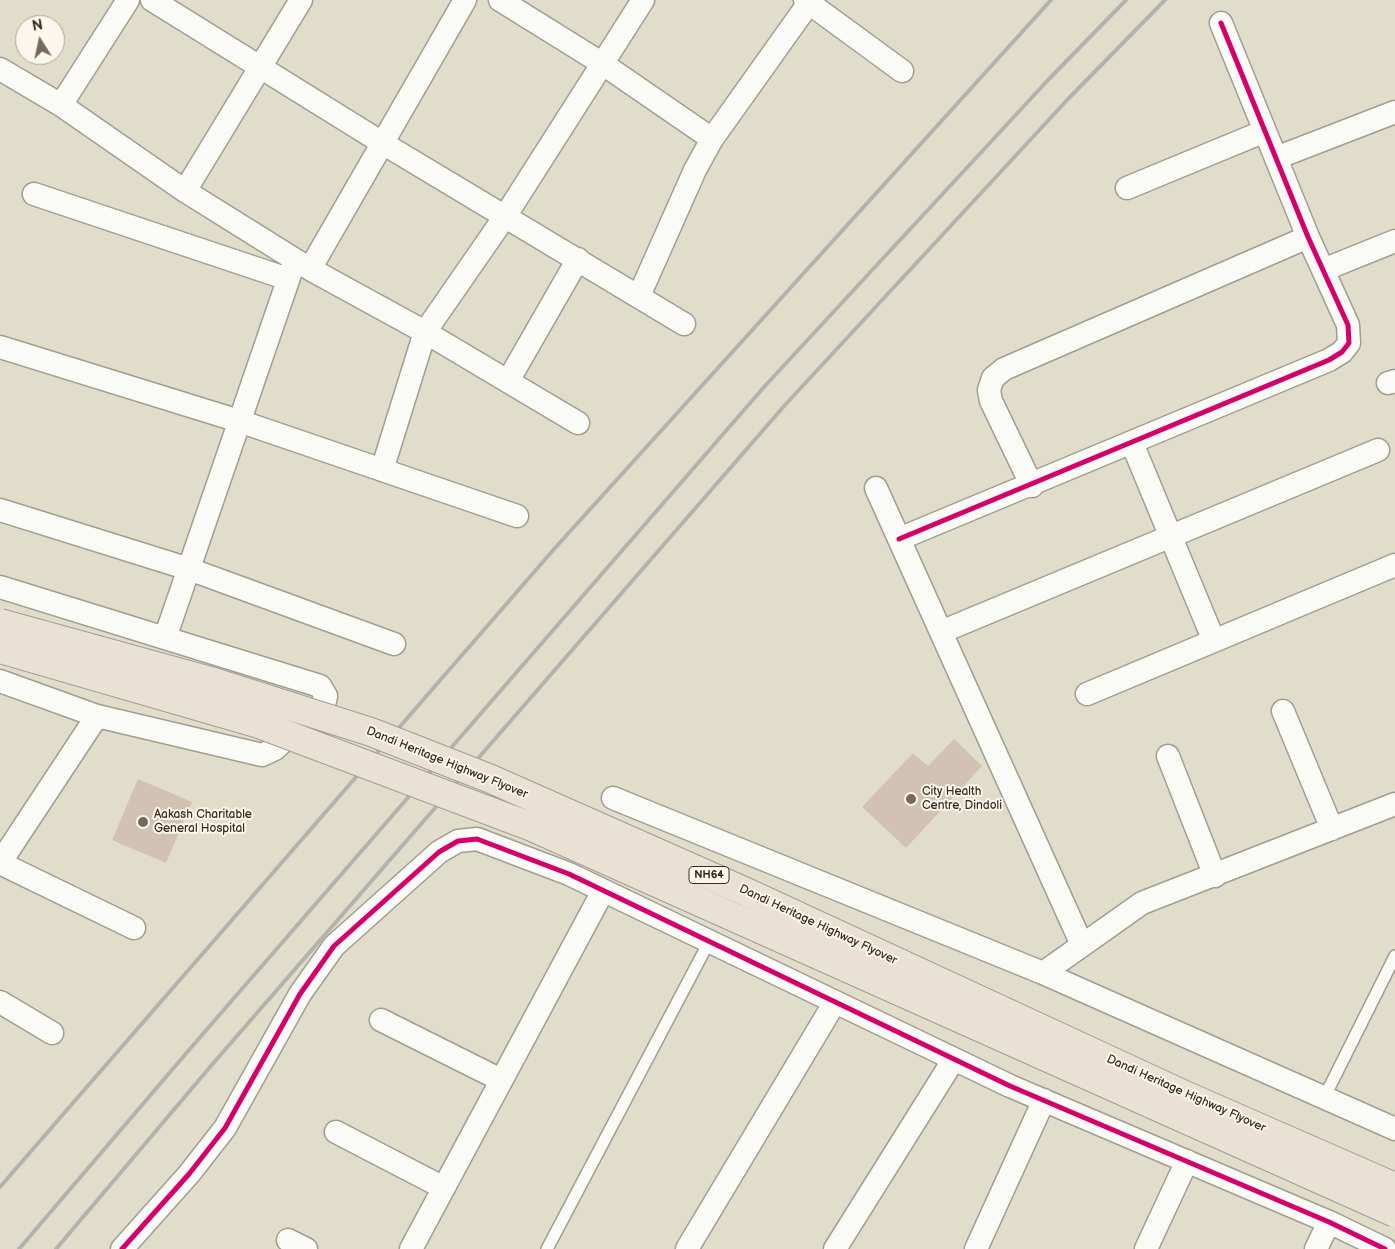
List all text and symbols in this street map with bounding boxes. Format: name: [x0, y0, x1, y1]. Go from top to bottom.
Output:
north arrow: [15, 15, 65, 65]
text: N: [31, 16, 44, 35]
street label: Dandi Heritage Highway Flyover: [364, 724, 530, 802]
place label: City Health Centre, Dindoli: [922, 785, 1002, 813]
marker: City Health Centre, Dindoli: [904, 792, 918, 806]
place label: Aakash Charitable General Hospital: [154, 808, 252, 836]
marker: Aakash Charitable General Hospital: [136, 815, 150, 829]
road number: NH64: [689, 866, 729, 884]
street label: Dandi Heritage Highway Flyover: [737, 882, 899, 968]
street label: Dandi Heritage Highway Flyover: [1104, 1052, 1268, 1136]

